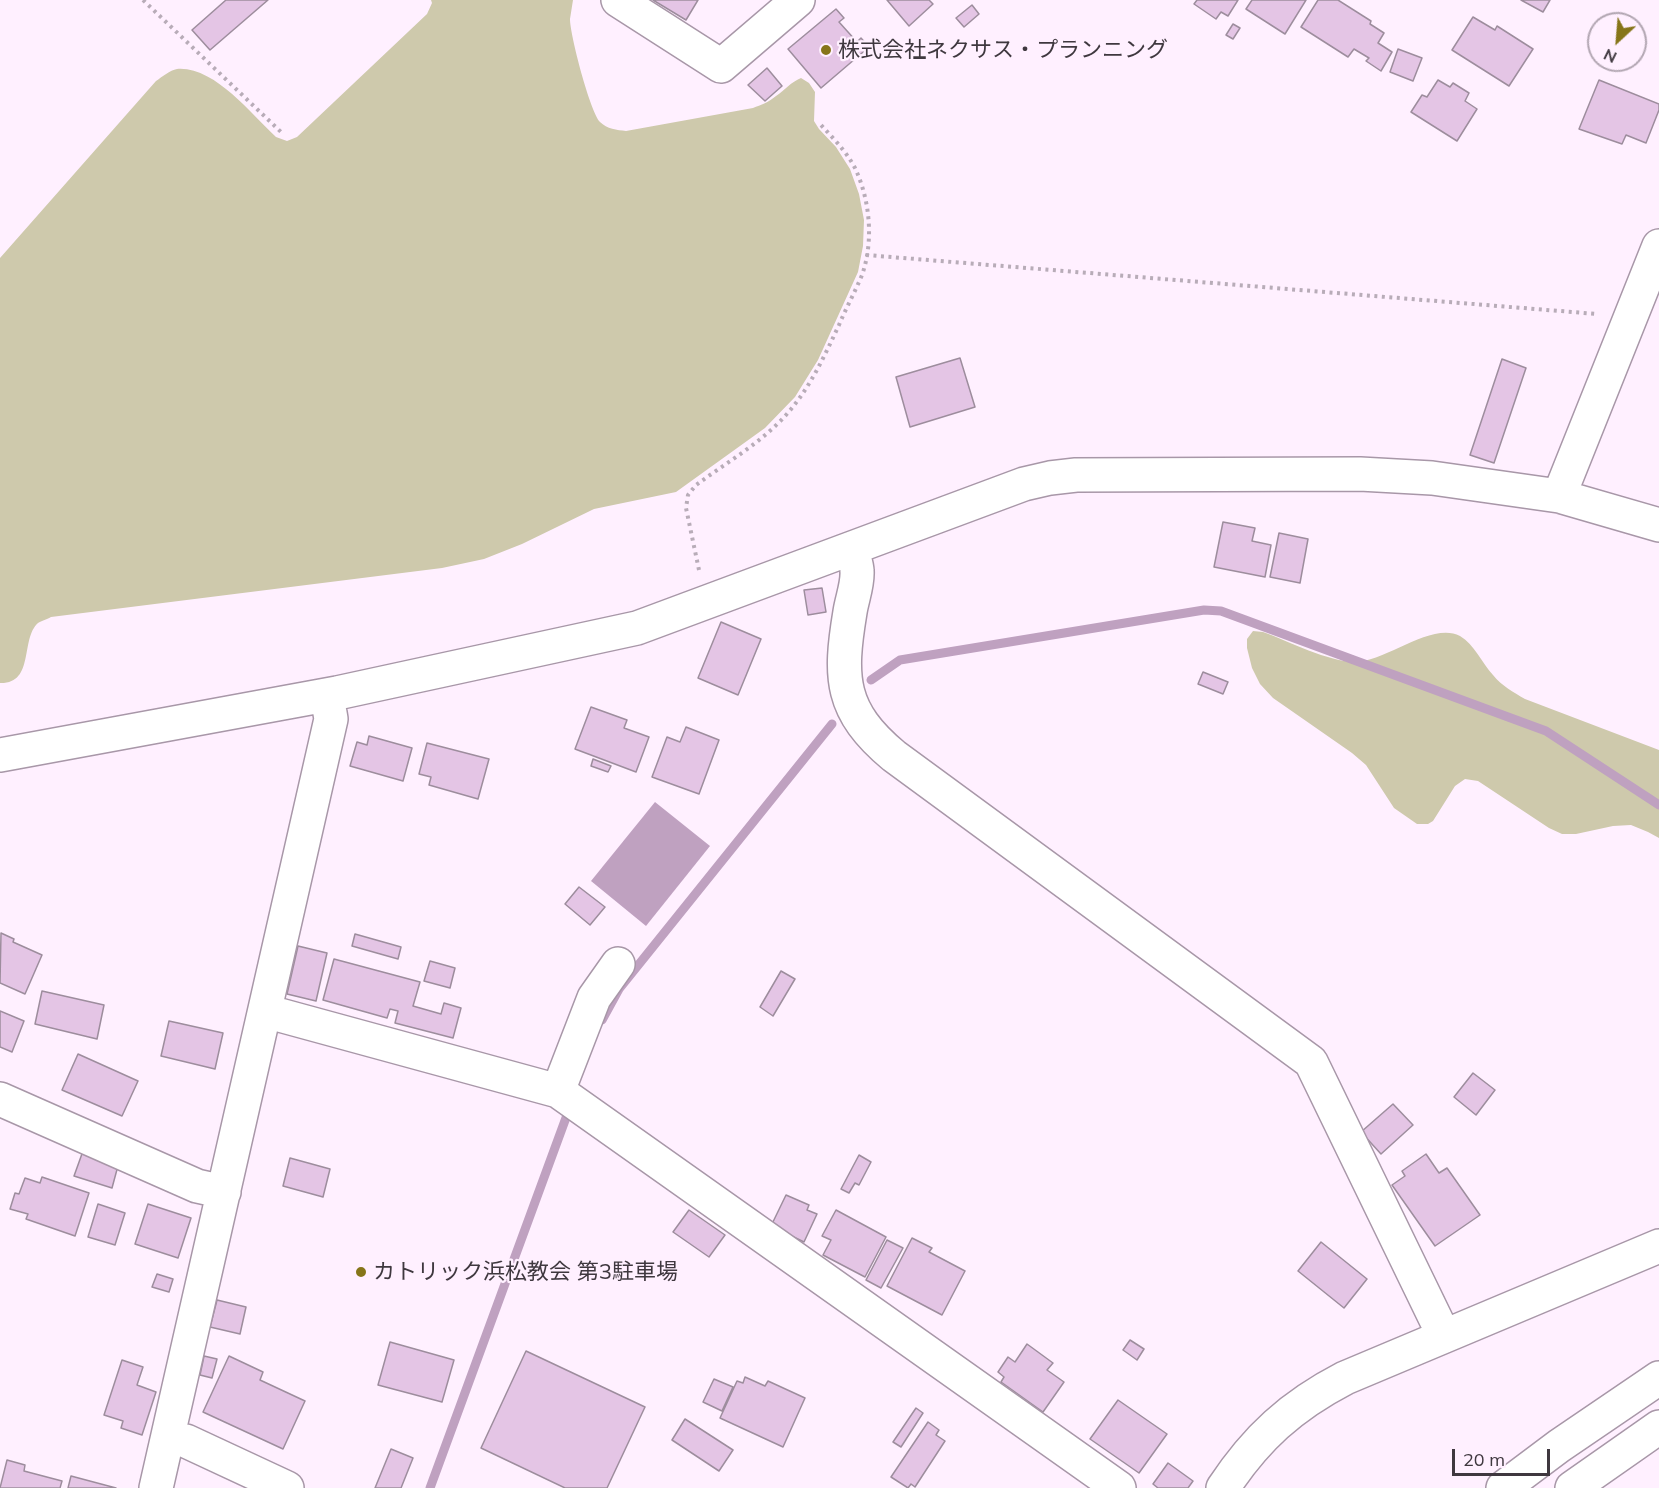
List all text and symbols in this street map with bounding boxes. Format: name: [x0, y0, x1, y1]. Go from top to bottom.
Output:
north arrow: [1587, 12, 1647, 72]
place label: 株式会社ネクサス・プランニング: [838, 37, 1168, 63]
marker: 株式会社ネクサス・プランニング: [819, 43, 833, 57]
text: N: [1600, 45, 1620, 68]
place label: カトリック浜松教会 第3駐車場: [373, 1259, 678, 1285]
marker: カトリック浜松教会 第3駐車場: [354, 1265, 368, 1279]
scale bar: [1455, 1437, 1552, 1475]
text: 20 m: [1463, 1448, 1505, 1471]

